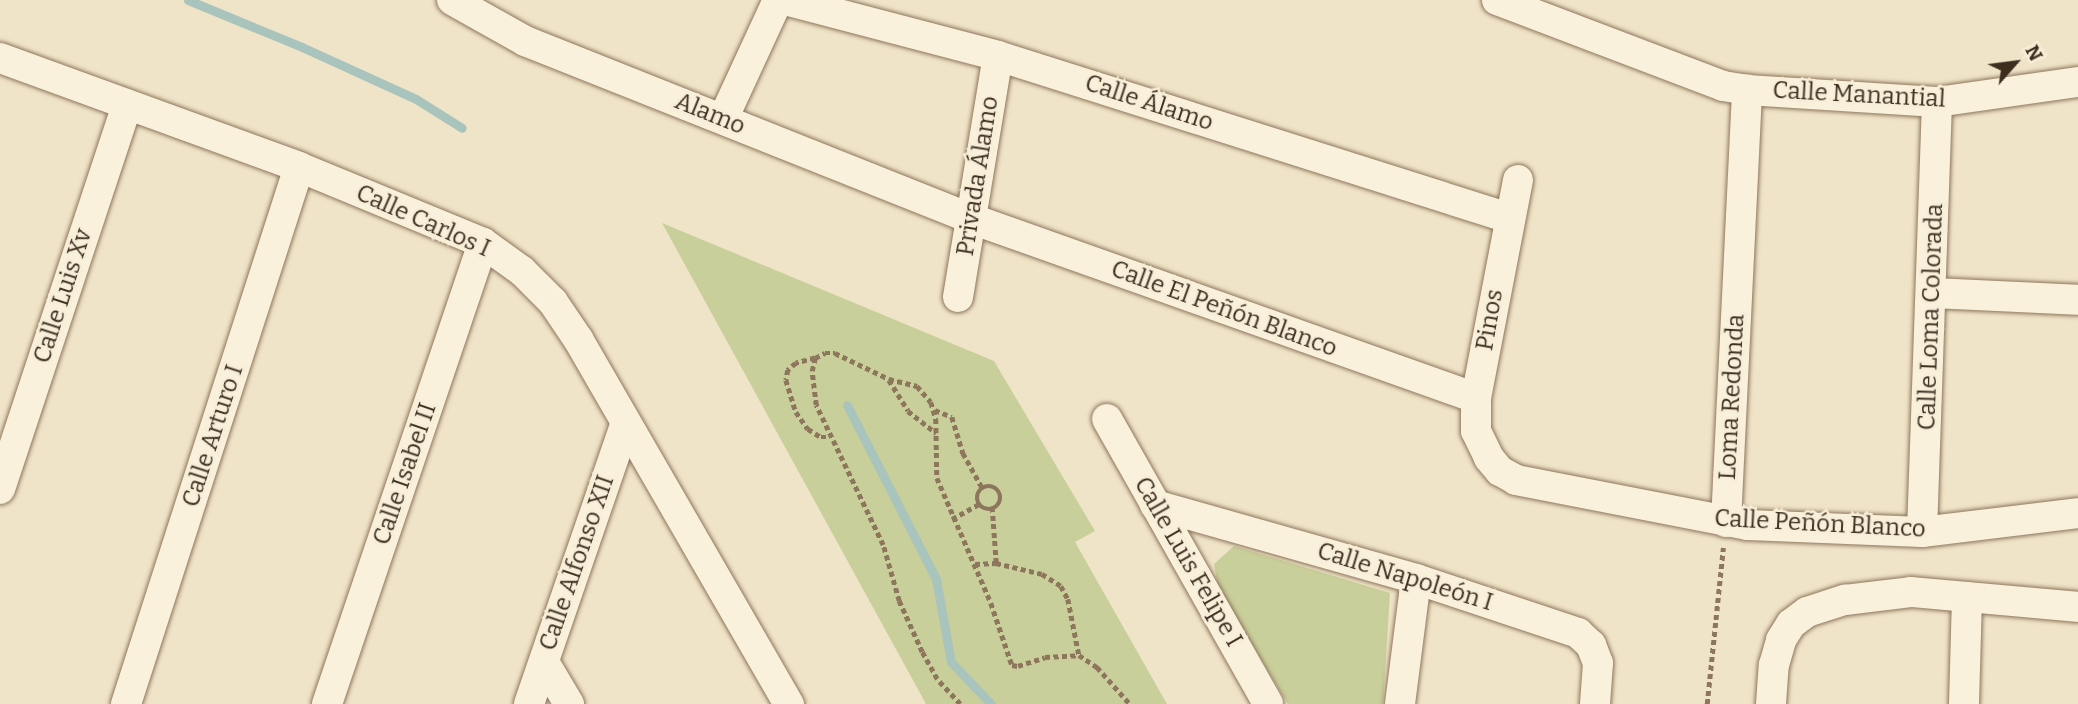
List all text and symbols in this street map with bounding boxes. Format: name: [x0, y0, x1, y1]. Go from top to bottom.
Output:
north arrow: [1980, 28, 2050, 98]
text: N: [2020, 41, 2048, 65]
street label: Calle Álamo: [1081, 69, 1217, 137]
street label: Calle Manantial: [1772, 76, 1946, 114]
street label: Alamo: [671, 87, 749, 141]
street label: Privada Álamo: [951, 94, 1005, 258]
street label: Calle Carlos I: [352, 179, 494, 263]
street label: Calle Loma Colorada: [1913, 203, 1949, 431]
street label: Calle Luis Xv: [28, 225, 98, 367]
street label: Calle El Peñón Blanco: [1107, 255, 1341, 363]
street label: Pinos: [1470, 287, 1510, 353]
street label: Loma Redonda: [1713, 313, 1751, 481]
street label: Calle Arturo I: [176, 361, 250, 511]
street label: Calle Isabel II: [367, 399, 443, 549]
street label: Calle Alfonso XII: [534, 472, 620, 654]
street label: Calle Luis Felipe I: [1128, 472, 1248, 652]
street label: Calle Peñón Blanco: [1714, 504, 1926, 544]
street label: Calle Napoleón I: [1314, 537, 1496, 617]

